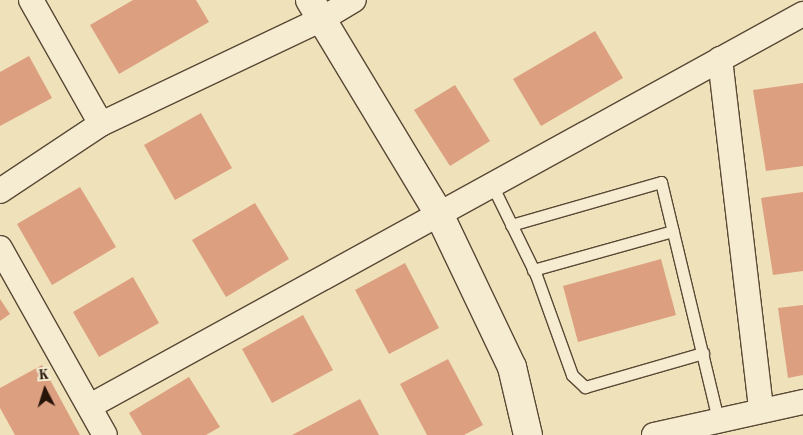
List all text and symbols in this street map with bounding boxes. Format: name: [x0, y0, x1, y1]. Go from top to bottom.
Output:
north arrow: [20, 365, 70, 415]
text: K: [38, 368, 50, 383]

